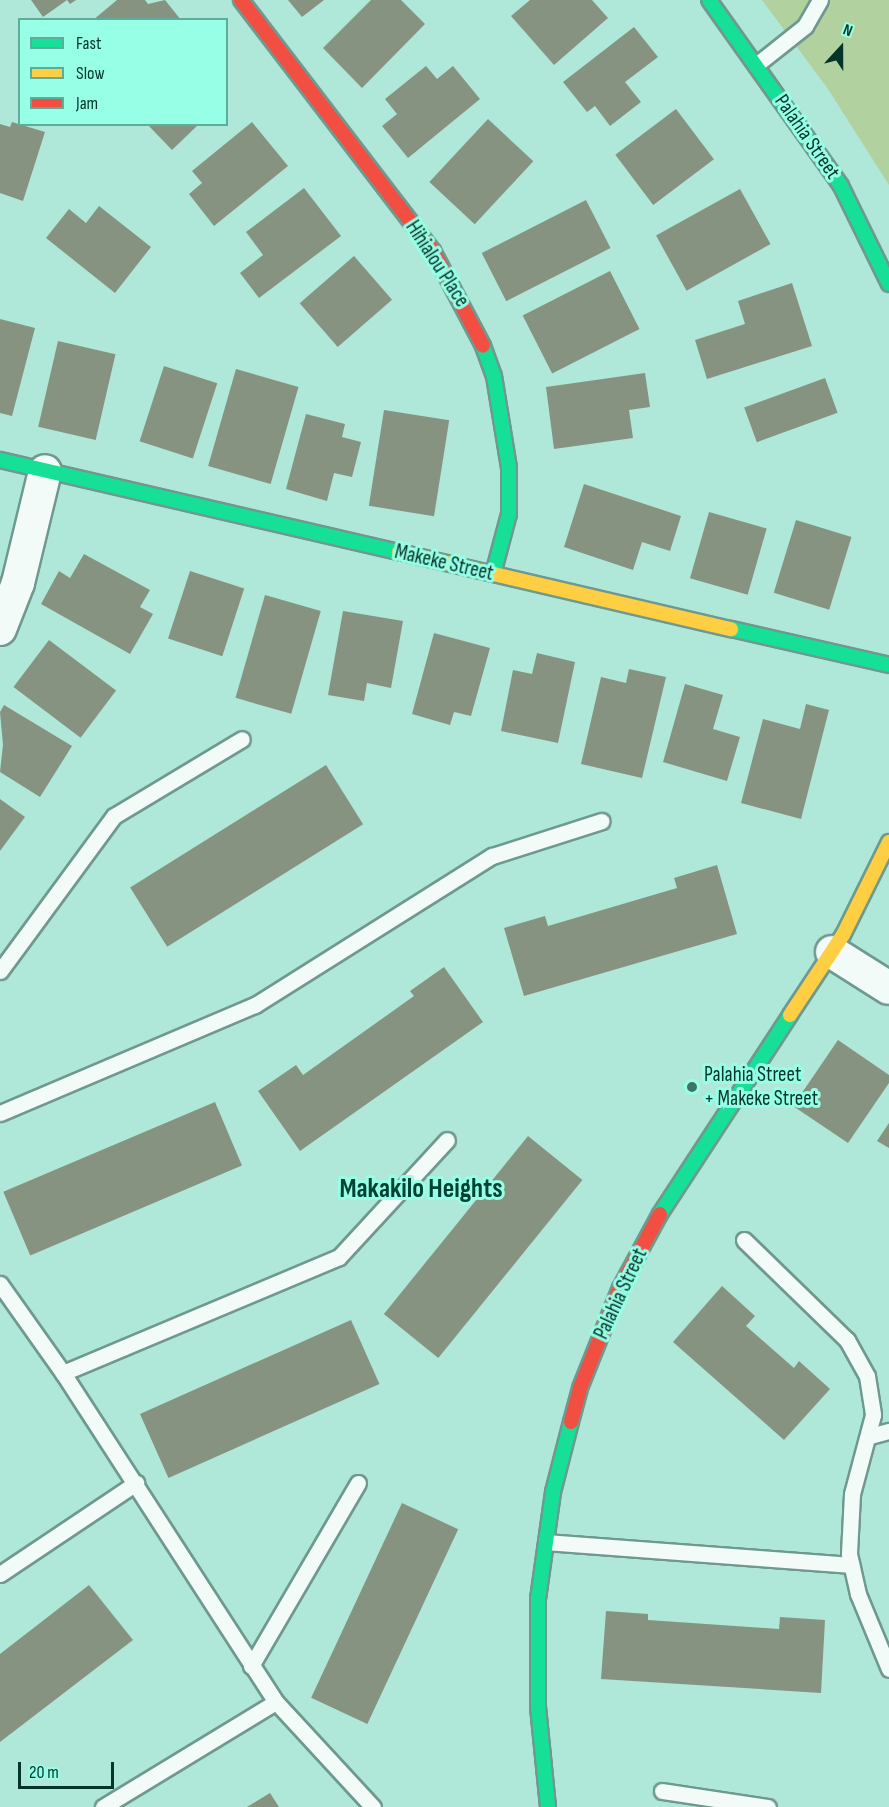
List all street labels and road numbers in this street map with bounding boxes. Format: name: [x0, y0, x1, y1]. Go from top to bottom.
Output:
street label: Palahia Street: [769, 90, 845, 184]
street label: Hihialou Place: [400, 216, 474, 312]
street label: Makeke Street: [392, 539, 496, 587]
street label: Palahia Street: [589, 1245, 653, 1343]

